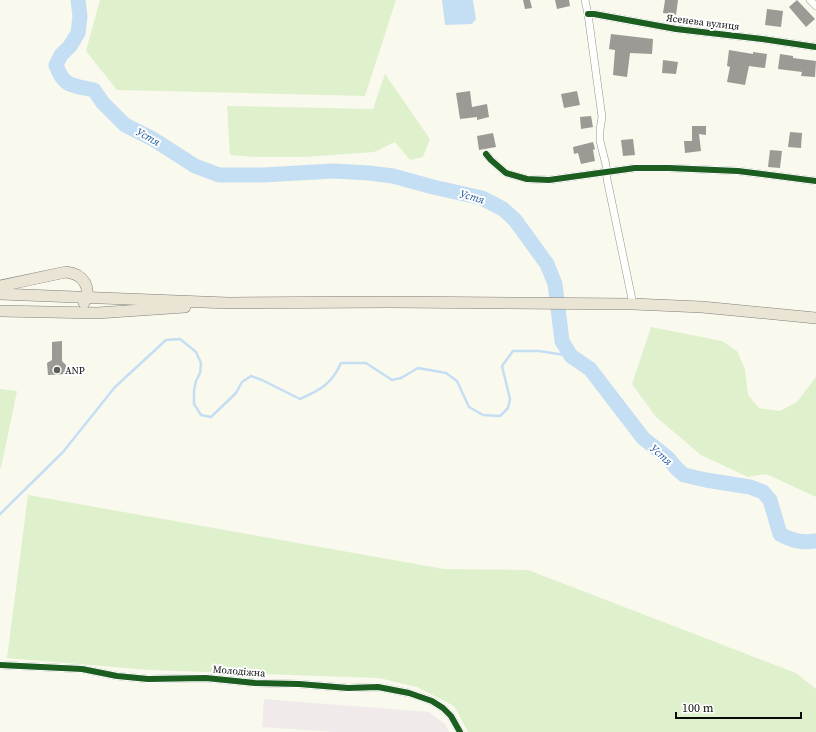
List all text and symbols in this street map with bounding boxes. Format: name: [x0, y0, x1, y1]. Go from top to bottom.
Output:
street label: Ясенева вулиця: [666, 11, 740, 33]
water label: Устя: [133, 124, 163, 150]
water label: Устя: [458, 186, 487, 208]
place label: ANP: [65, 364, 85, 377]
marker: ANP: [52, 365, 62, 375]
water label: Устя: [647, 441, 676, 469]
street label: Молодіжна: [212, 662, 267, 680]
scale bar: [676, 694, 801, 720]
text: 100 m: [682, 700, 714, 716]

